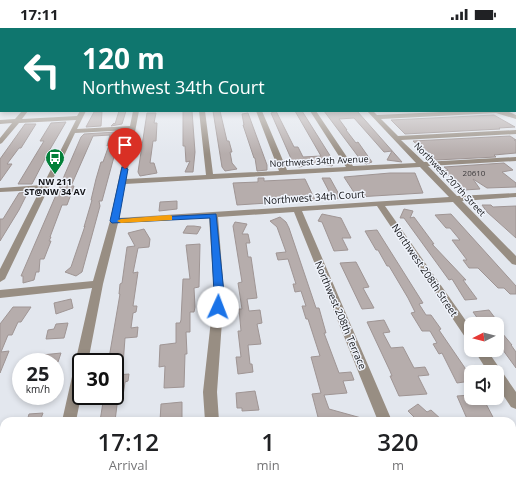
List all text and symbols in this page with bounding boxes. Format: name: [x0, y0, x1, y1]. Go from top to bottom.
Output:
text: 17:11: [20, 4, 59, 24]
text: 120 m: [82, 39, 165, 77]
icon: left: [16, 44, 68, 96]
text: Northwest 34th Court: [82, 75, 265, 99]
pin: [108, 128, 142, 169]
icon: arrive: [114, 134, 136, 156]
street label: Northwest 207th Street: [411, 139, 489, 219]
bus stop icon: NW 211 ST@NW 34 AV: [44, 147, 66, 175]
street label: Northwest 34th Avenue: [269, 152, 369, 170]
house number: 20610: [463, 167, 486, 178]
place label: NW 211 ST@NW 34 AV: [24, 175, 86, 198]
street label: Northwest 34th Court: [263, 186, 366, 208]
street label: Northwest 208th Street: [389, 221, 462, 319]
street label: Northwest 208th Terrace: [312, 259, 370, 372]
position arrow: [197, 286, 239, 328]
north arrow: [464, 317, 504, 357]
map controls: [464, 317, 504, 405]
speed limit sign: 30: [72, 353, 124, 405]
text: 25: [27, 360, 49, 387]
button: sound: [464, 365, 504, 405]
text: km/h: [26, 382, 50, 396]
text: 17:12: [98, 425, 159, 458]
text: 1: [261, 425, 275, 458]
text: 320: [377, 425, 418, 458]
text: Arrival: [109, 456, 148, 474]
text: min: [257, 456, 280, 474]
text: m: [392, 456, 404, 474]

